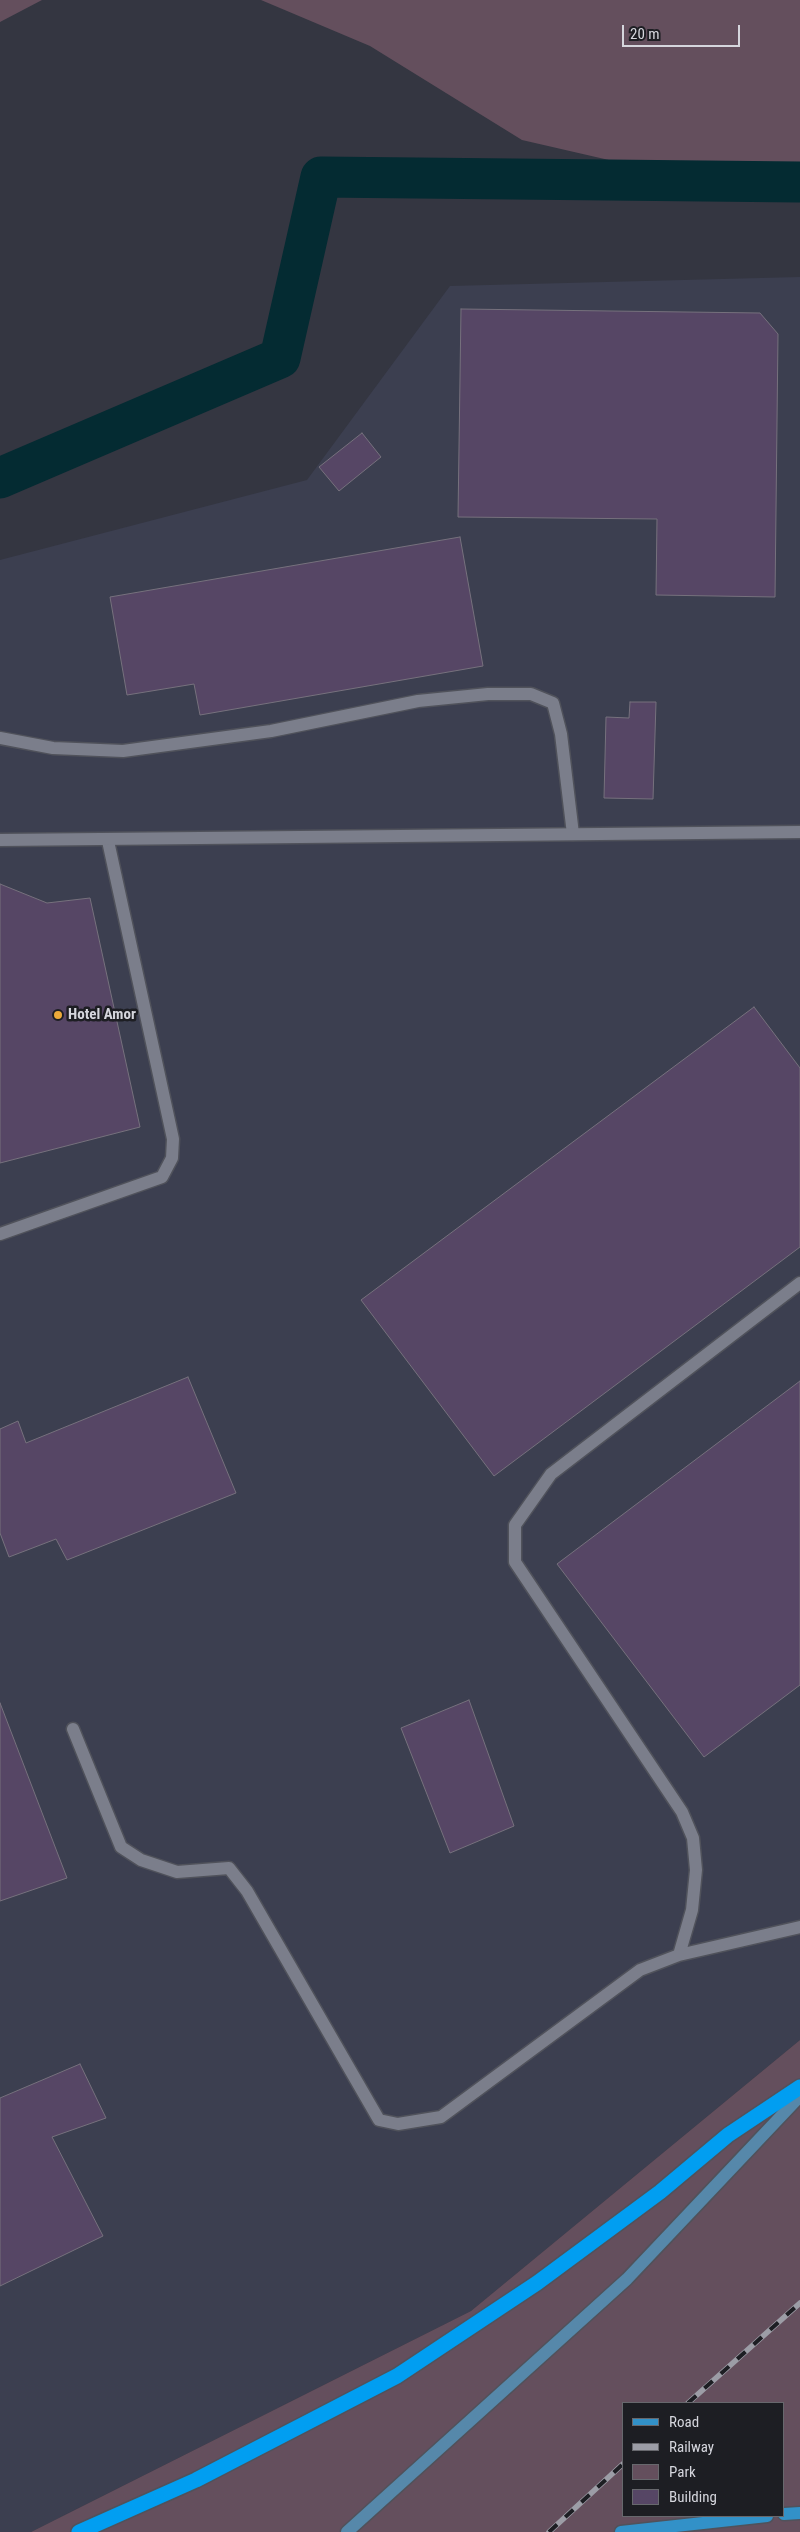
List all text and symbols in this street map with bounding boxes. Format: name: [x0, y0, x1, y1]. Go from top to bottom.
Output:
scale bar: [625, 15, 742, 47]
text: 20 m: [630, 25, 660, 43]
place label: Hotel Amor: [68, 1006, 136, 1024]
marker: Hotel Amor: [52, 1009, 64, 1021]
legend: [622, 2402, 785, 2517]
text: Road: [669, 2413, 699, 2431]
text: Railway: [669, 2438, 714, 2456]
text: Park: [669, 2463, 696, 2481]
text: Building: [669, 2488, 717, 2506]

